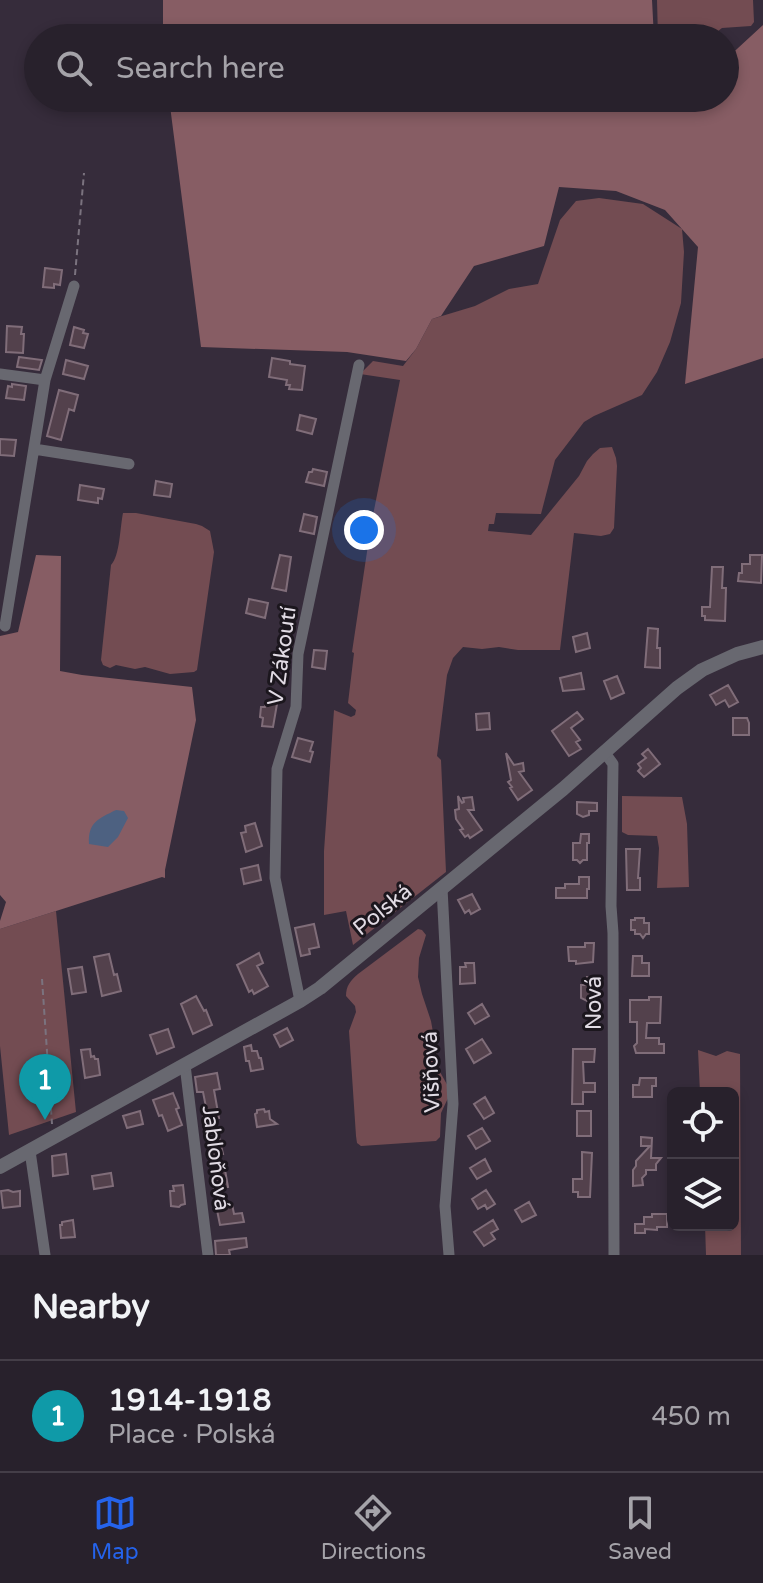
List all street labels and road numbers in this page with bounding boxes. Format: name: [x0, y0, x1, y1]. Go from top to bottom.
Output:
street label: V Zákoutí: [262, 605, 302, 707]
street label: Polská: [348, 878, 417, 941]
street label: Nová: [581, 976, 607, 1030]
street label: Višňová: [417, 1031, 445, 1113]
street label: Jabloňová: [197, 1104, 235, 1212]

